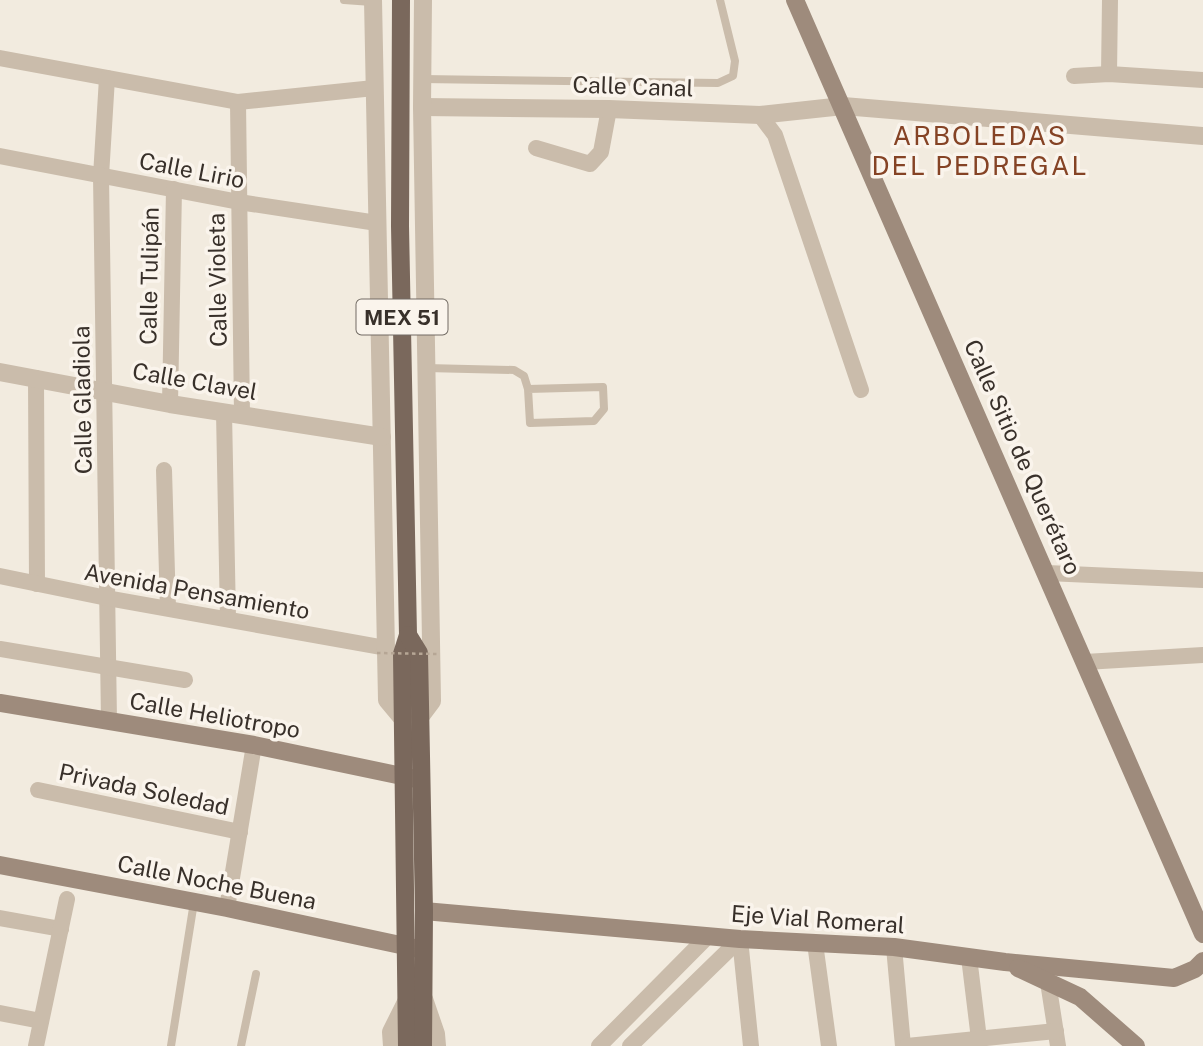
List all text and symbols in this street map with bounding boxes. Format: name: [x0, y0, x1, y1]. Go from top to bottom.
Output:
street label: Calle Canal: [572, 70, 694, 102]
district label: ARBOLEDAS DEL PEDREGAL: [872, 120, 1088, 181]
street label: Calle Lirio: [137, 147, 247, 193]
street label: Calle Tulipán: [134, 207, 164, 345]
street label: Calle Violeta: [202, 213, 232, 347]
road number: MEX 51: [356, 300, 448, 334]
street label: Calle Gladiola: [67, 326, 97, 474]
street label: Calle Sitio de Querétaro: [959, 335, 1087, 579]
street label: Calle Clavel: [130, 357, 260, 405]
street label: Avenida Pensamiento: [82, 558, 312, 624]
street label: Calle Heliotropo: [128, 687, 302, 743]
street label: Privada Soledad: [56, 758, 232, 820]
street label: Calle Noche Buena: [115, 849, 319, 915]
street label: Eje Vial Romeral: [730, 899, 906, 939]

